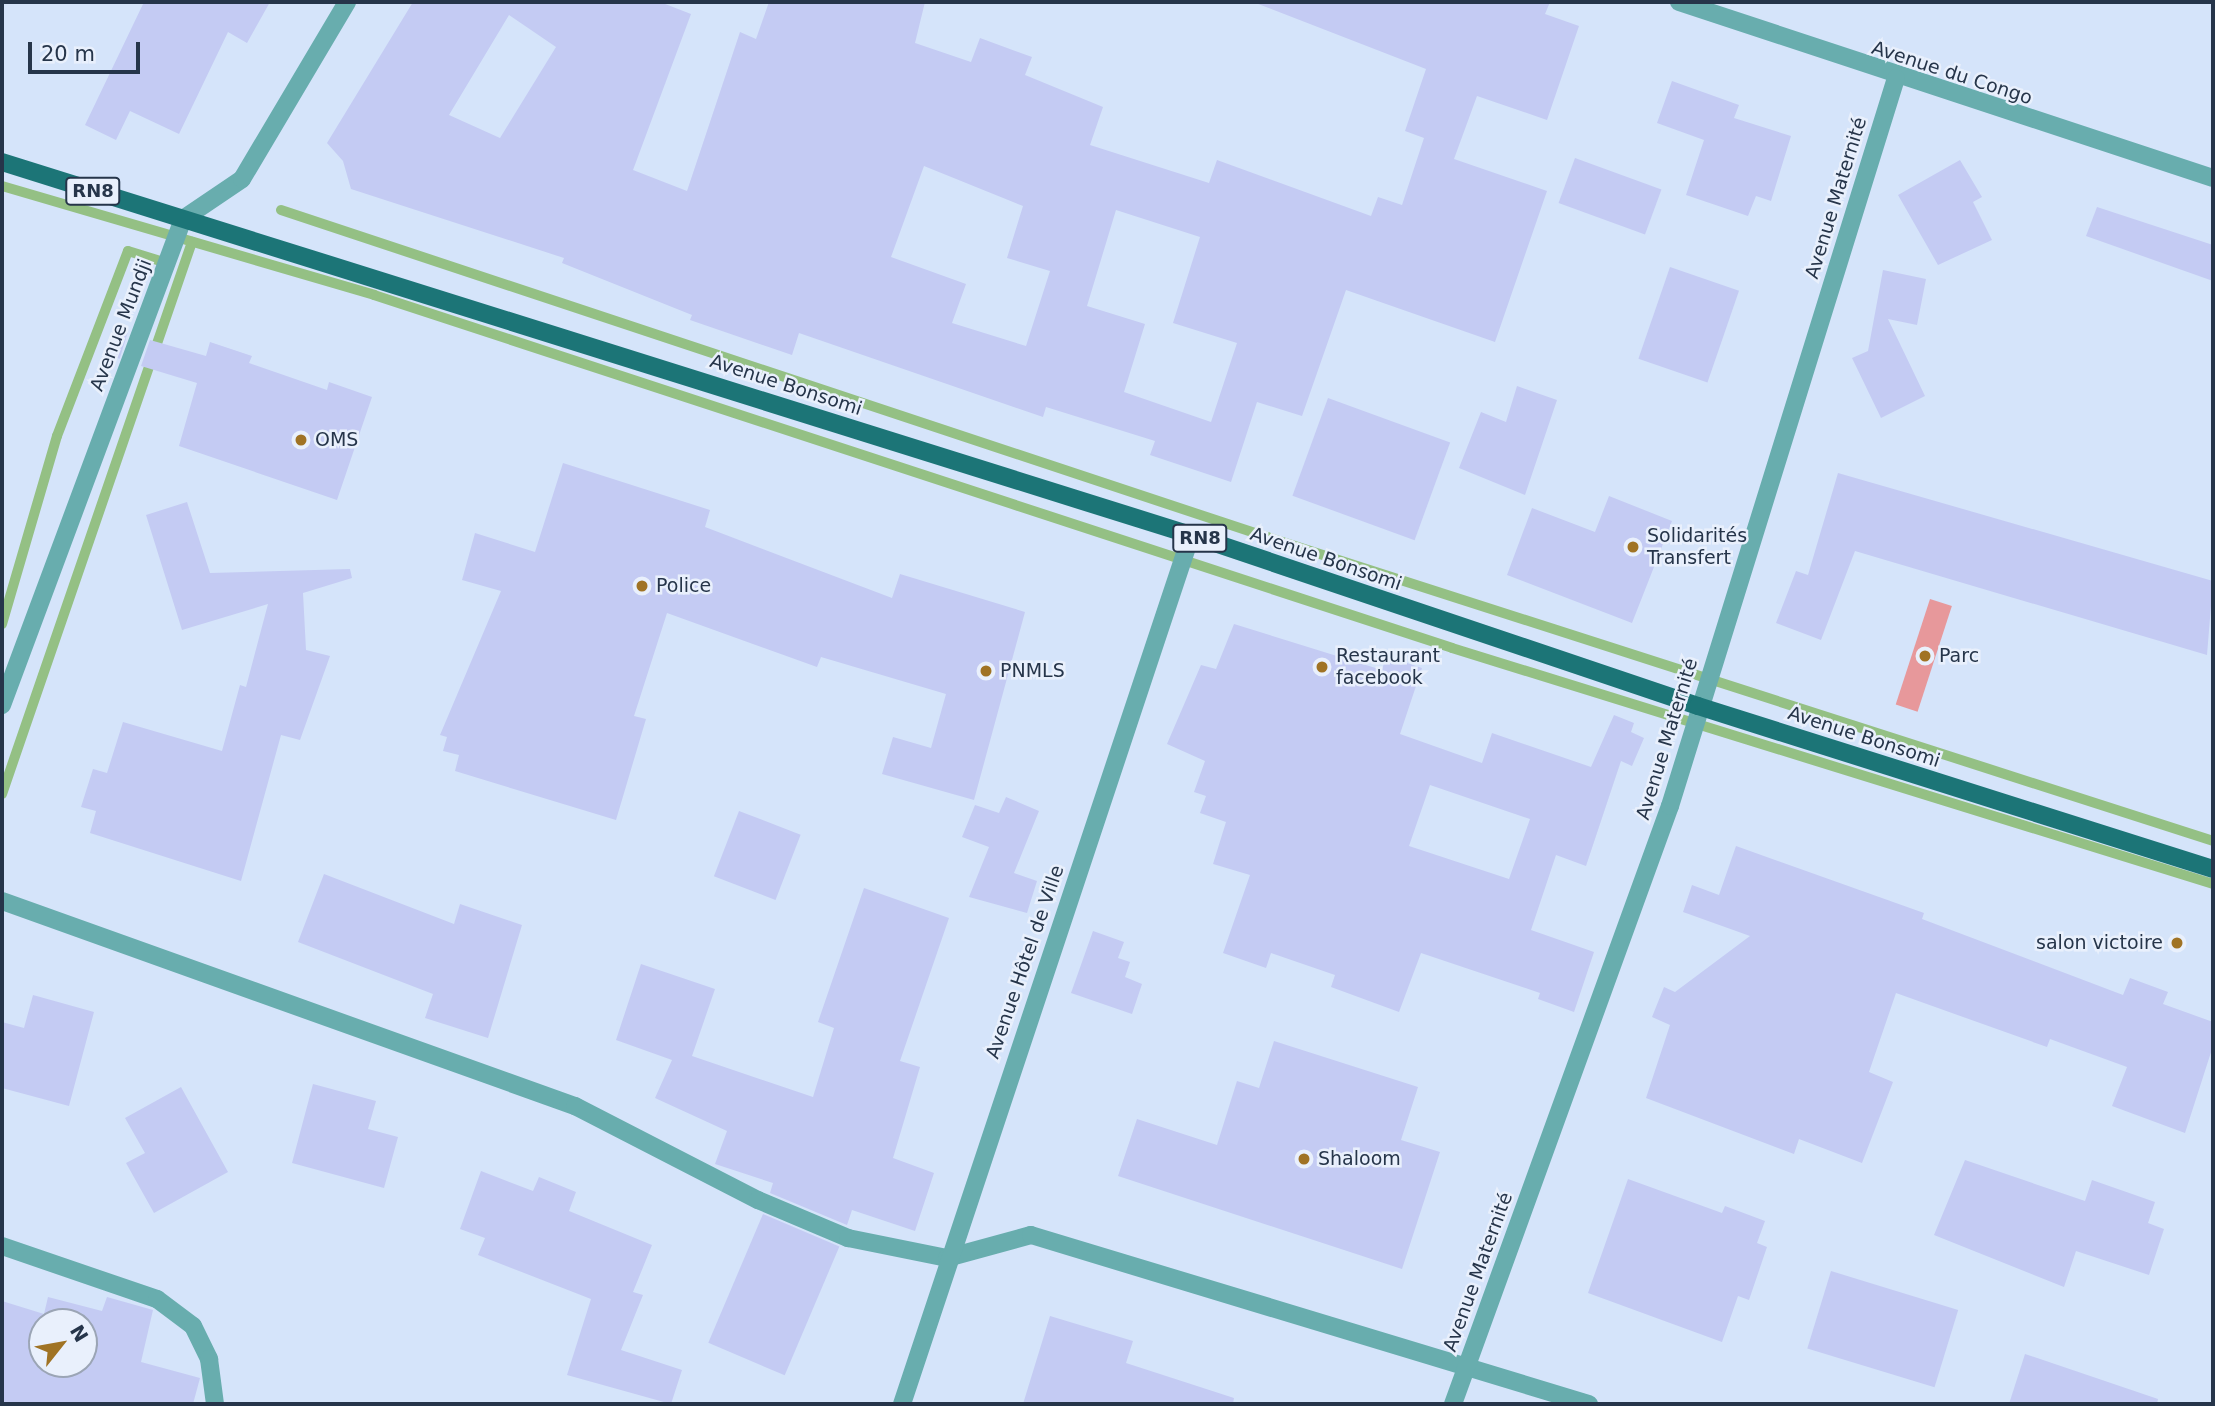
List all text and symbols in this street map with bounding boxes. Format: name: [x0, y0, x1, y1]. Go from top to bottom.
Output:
scale bar: [32, 28, 144, 72]
street label: Avenue du Congo: [1869, 36, 2035, 110]
text: 20 m: [41, 42, 95, 66]
street label: Avenue Maternité: [1801, 114, 1871, 282]
road number: RN8: [65, 176, 121, 206]
street label: Avenue Mundji: [85, 256, 157, 394]
street label: Avenue Bonsomi: [707, 350, 865, 420]
place label: OMS: [315, 429, 358, 451]
marker: OMS: [293, 432, 309, 448]
street label: Avenue Bonsomi: [1247, 522, 1405, 596]
road number: RN8: [1172, 524, 1228, 552]
place label: Solidarités Transfert: [1647, 525, 1747, 569]
marker: Solidarités Transfert: [1625, 539, 1641, 555]
place label: Police: [656, 575, 711, 597]
marker: Police: [634, 578, 650, 594]
place label: Restaurant facebook: [1336, 645, 1440, 689]
place label: Parc: [1939, 645, 1979, 667]
marker: Parc: [1917, 648, 1933, 664]
street label: Avenue Maternité: [1632, 655, 1702, 823]
marker: Restaurant facebook: [1314, 659, 1330, 675]
place label: PNMLS: [1000, 660, 1065, 682]
marker: PNMLS: [978, 663, 994, 679]
street label: Avenue Bonsomi: [1785, 702, 1943, 772]
street label: Avenue Hôtel de Ville: [981, 862, 1069, 1062]
place label: salon victoire: [2036, 932, 2163, 954]
marker: salon victoire: [2169, 935, 2185, 951]
place label: Shaloom: [1318, 1148, 1401, 1170]
marker: Shaloom: [1296, 1151, 1312, 1167]
street label: Avenue Maternité: [1439, 1189, 1517, 1355]
north arrow: [28, 1308, 98, 1378]
text: N: [66, 1321, 93, 1346]

